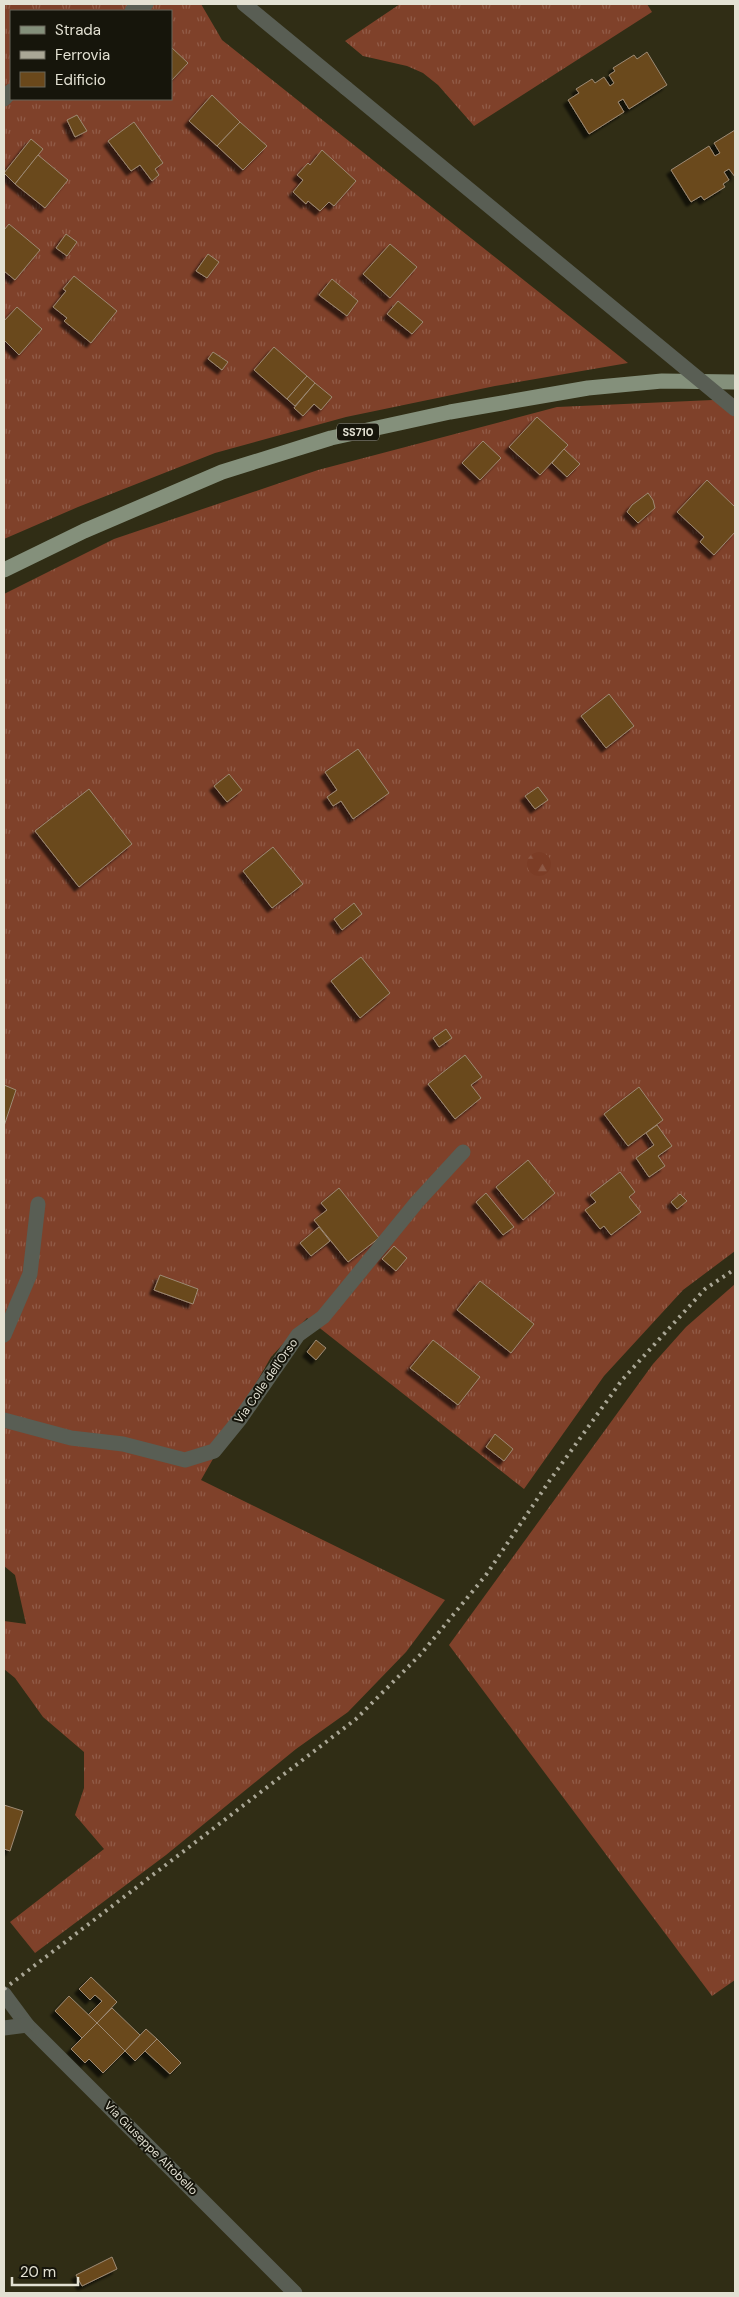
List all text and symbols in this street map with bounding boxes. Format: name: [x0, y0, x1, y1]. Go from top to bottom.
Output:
legend: [10, 10, 172, 100]
text: Strada: [55, 20, 101, 40]
text: Ferrovia: [55, 45, 110, 65]
text: Edificio: [55, 70, 106, 90]
road number: SS710: [337, 424, 379, 441]
street label: Via Colle dell'Orso: [231, 1335, 301, 1427]
street label: Via Giuseppe Altobello: [101, 2098, 201, 2198]
scale bar: [12, 2254, 79, 2286]
text: 20 m: [20, 2262, 56, 2282]

